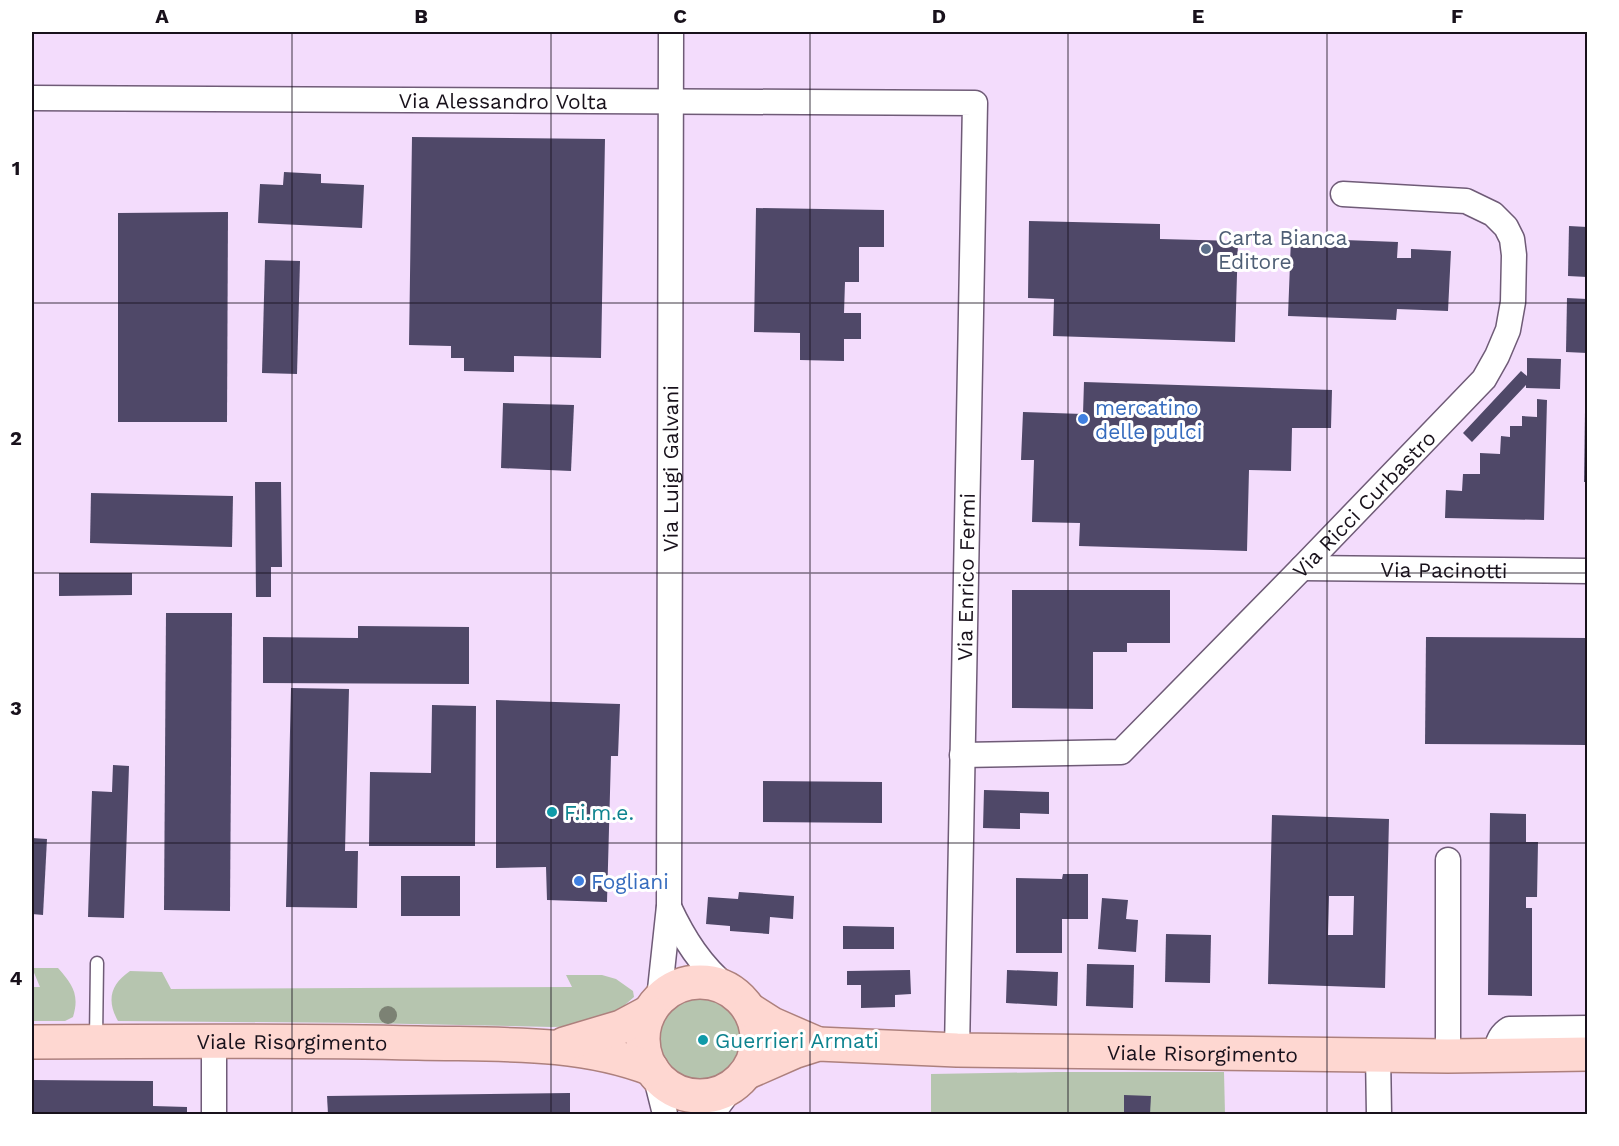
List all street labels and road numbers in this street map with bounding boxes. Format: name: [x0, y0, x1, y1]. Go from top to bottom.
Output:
street label: Via Alessandro Volta: [398, 87, 608, 114]
street label: Via Luigi Galvani: [657, 385, 683, 552]
street label: Via Ricci Curbastro: [1287, 425, 1440, 583]
street label: Via Enrico Fermi: [952, 493, 980, 661]
street label: Via Pacinotti: [1380, 556, 1508, 583]
street label: Viale Risorgimento: [196, 1028, 388, 1055]
street label: Viale Risorgimento: [1107, 1039, 1298, 1067]

